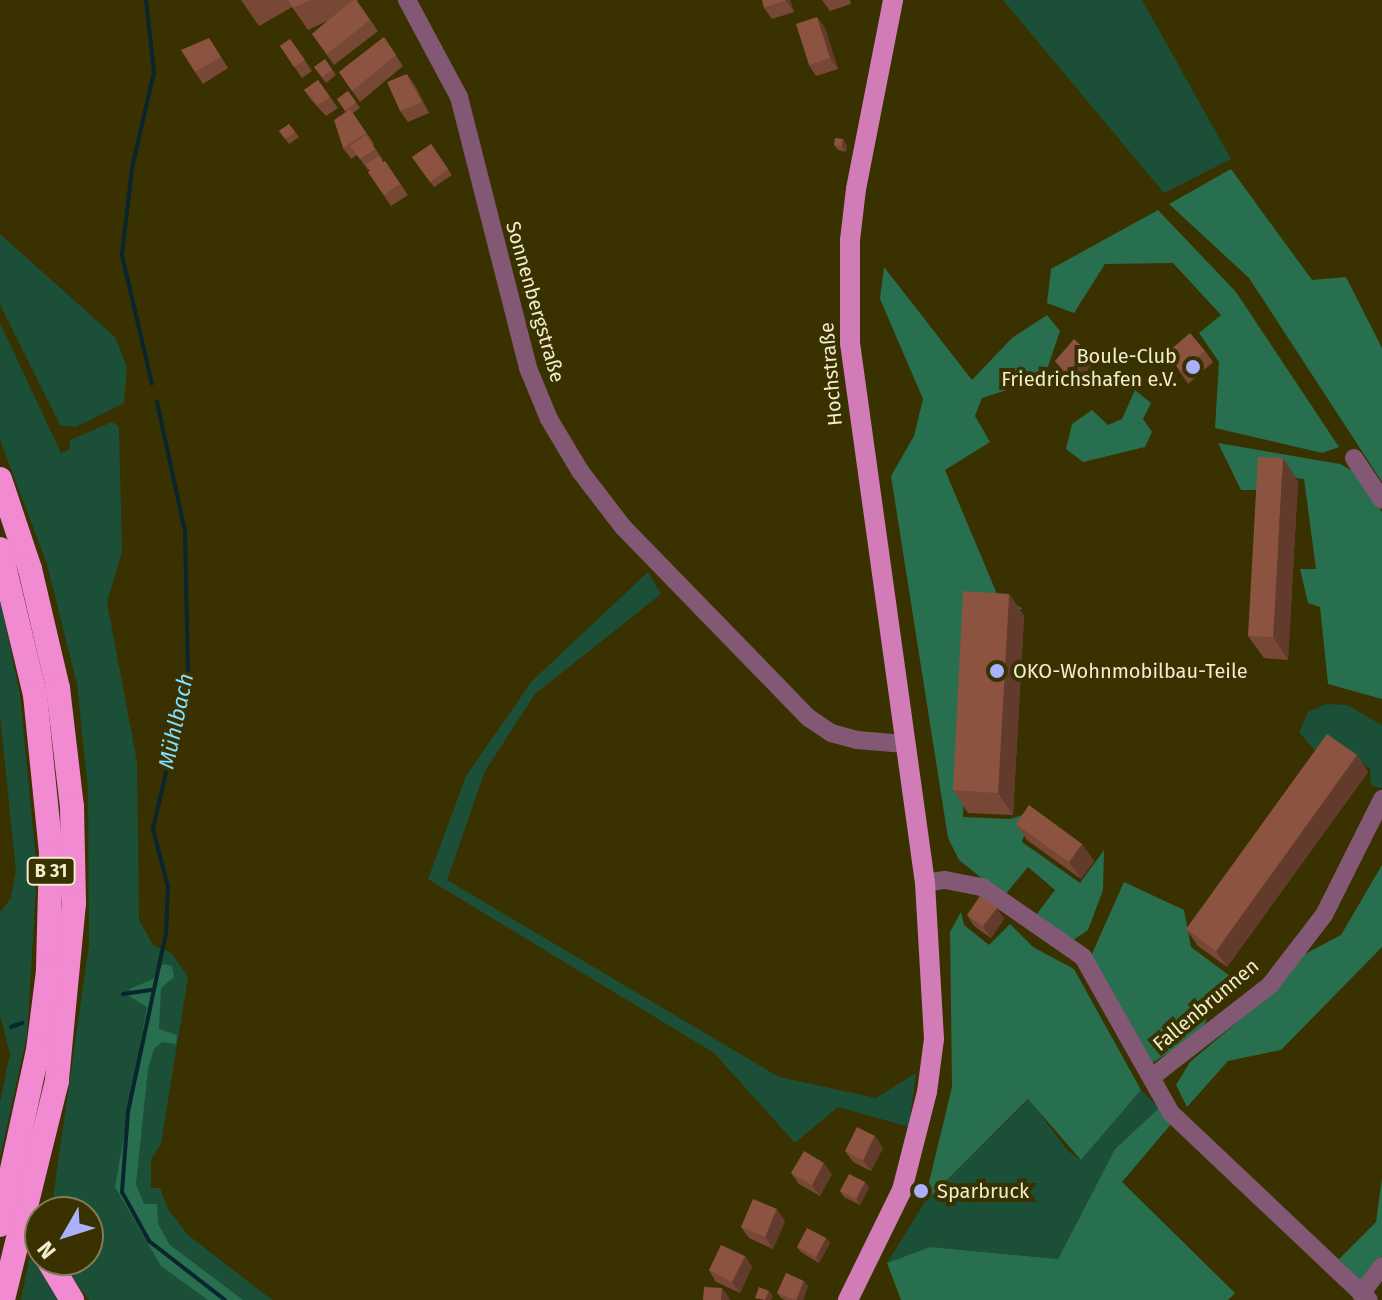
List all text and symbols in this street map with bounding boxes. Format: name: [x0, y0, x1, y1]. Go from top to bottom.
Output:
street label: Sonnenbergstraße: [501, 219, 569, 385]
street label: Hochstraße: [815, 321, 847, 427]
place label: Boule-Club Friedrichshafen e.V.: [1001, 344, 1177, 391]
marker: Boule-Club Friedrichshafen e.V.: [1184, 358, 1202, 376]
place label: OKO-Wohnmobilbau-Teile: [1013, 659, 1248, 683]
marker: OKO-Wohnmobilbau-Teile: [988, 662, 1006, 680]
water label: Mühlbach: [153, 671, 199, 771]
road number: B 31: [25, 857, 77, 885]
street label: Fallenbrunnen: [1148, 954, 1264, 1056]
place label: Sparbruck: [937, 1179, 1029, 1203]
marker: Sparbruck: [912, 1182, 930, 1200]
north arrow: [24, 1196, 104, 1276]
text: N: [31, 1236, 62, 1264]

